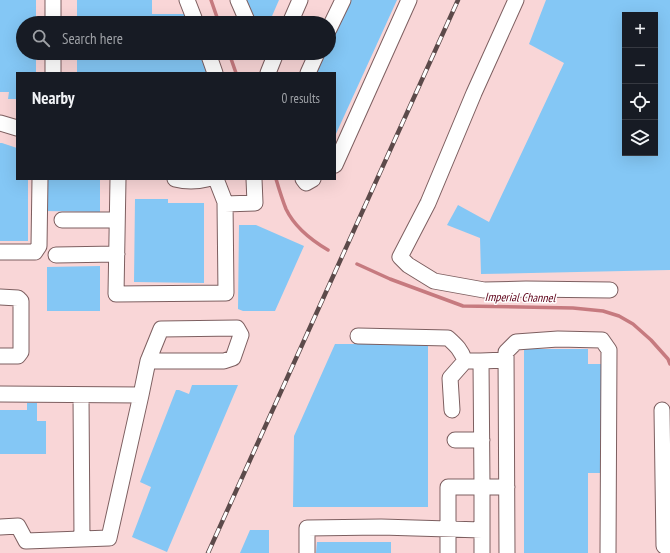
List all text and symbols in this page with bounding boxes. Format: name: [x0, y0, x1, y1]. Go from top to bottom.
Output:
map controls: [622, 12, 658, 156]
button: +: [622, 12, 658, 48]
search box: [16, 16, 336, 60]
icon: search: [30, 27, 52, 49]
text: Search here: [62, 29, 123, 48]
button: −: [622, 48, 658, 84]
button: locate: [622, 84, 658, 120]
text: Nearby: [32, 87, 75, 109]
text: 0 results: [281, 90, 320, 107]
button: layers: [622, 120, 658, 156]
water label: Imperial Channel: [485, 289, 557, 305]

